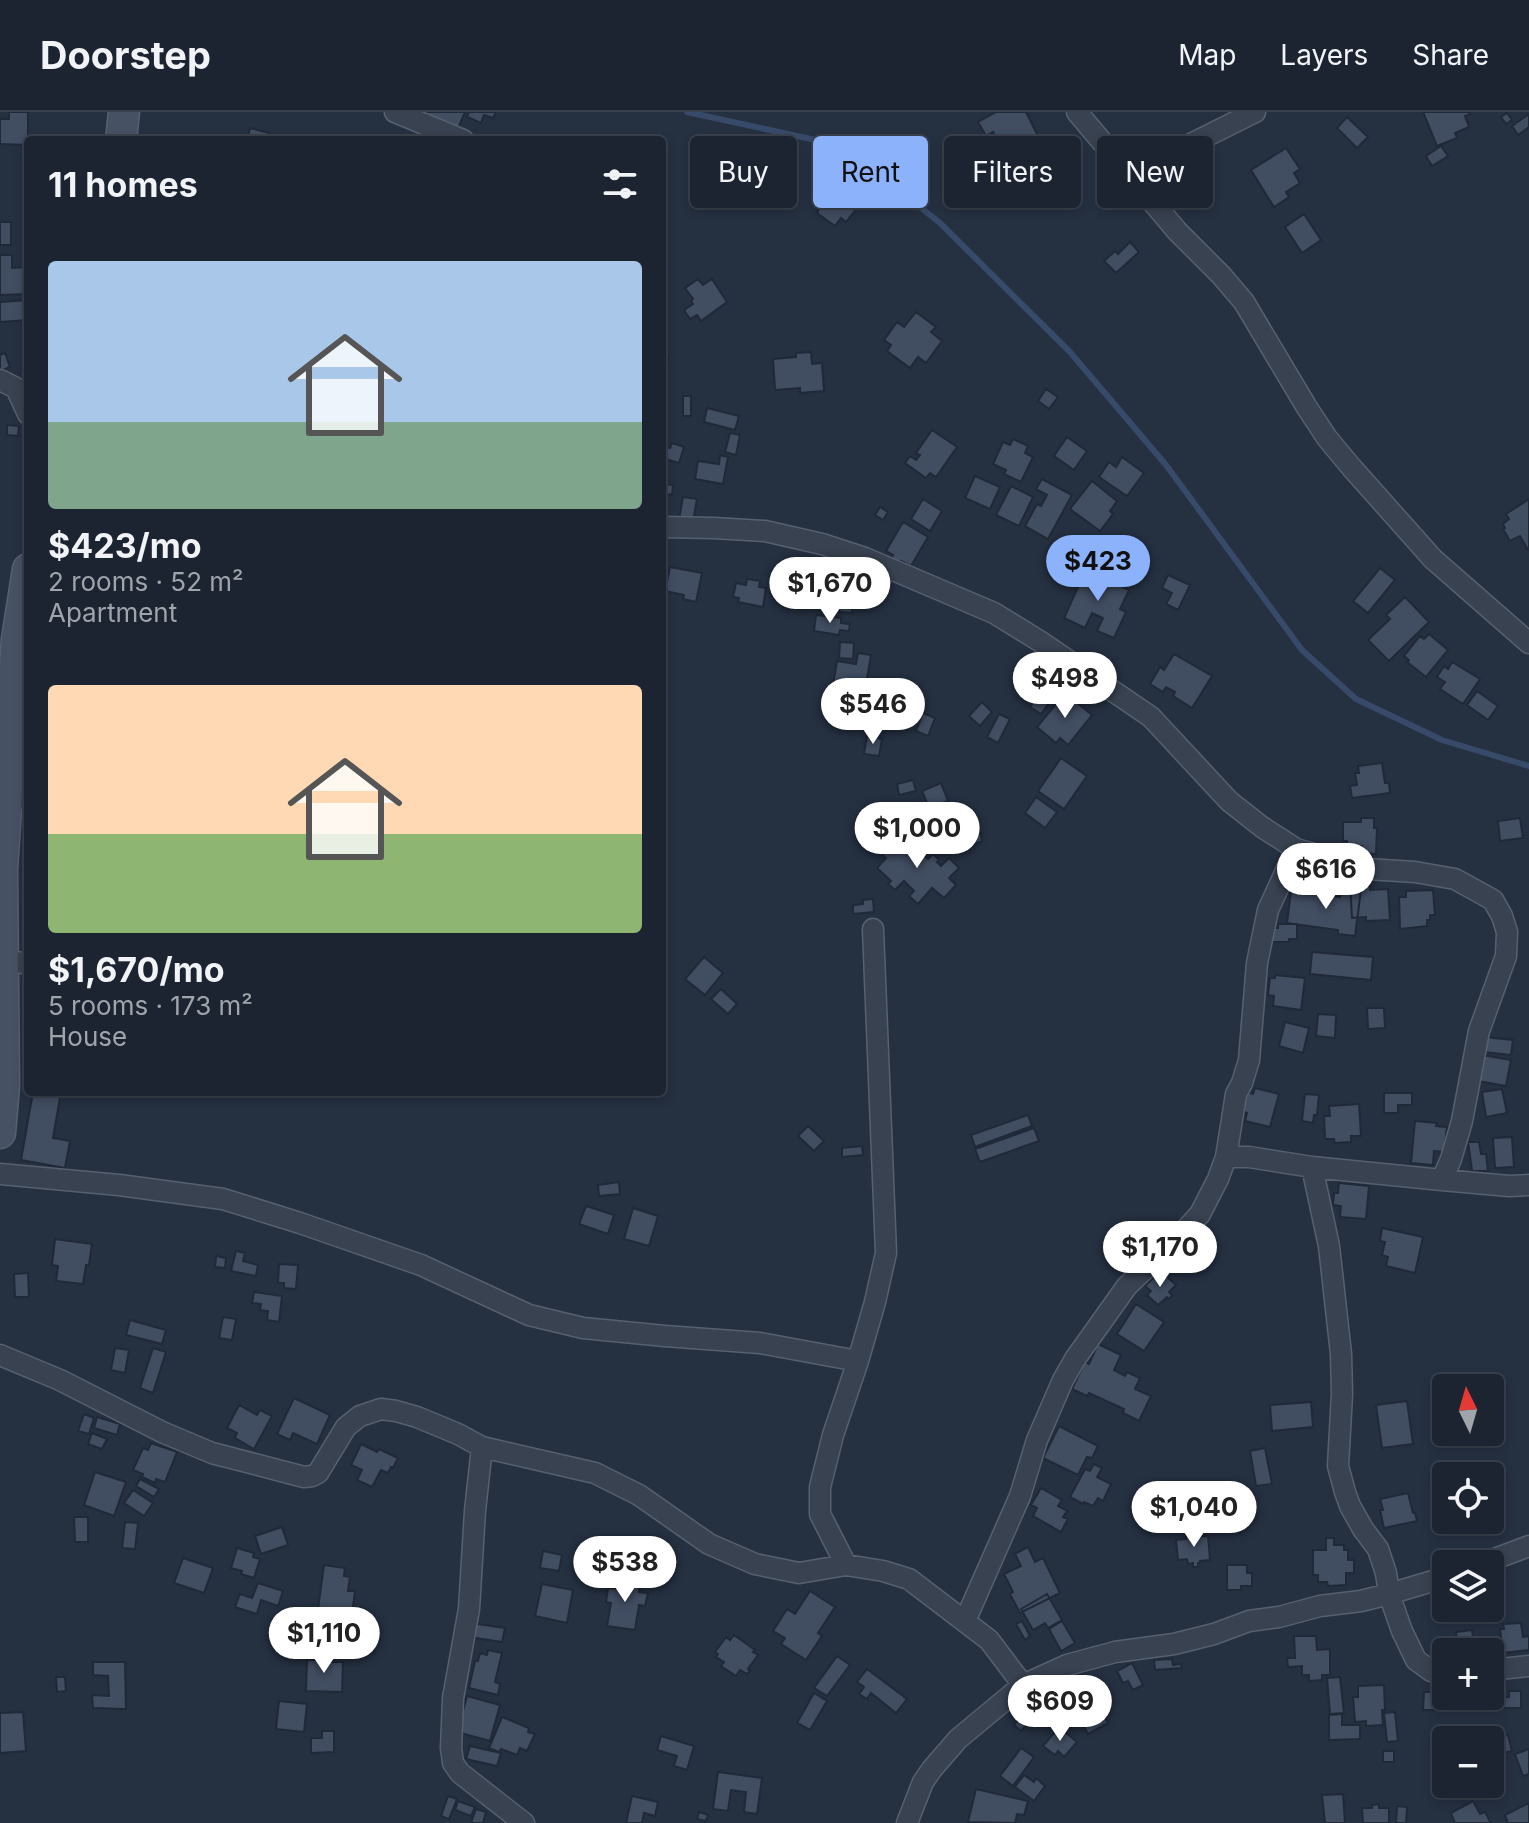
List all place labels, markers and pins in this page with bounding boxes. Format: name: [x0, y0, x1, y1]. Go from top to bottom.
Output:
pin: $423: [1051, 535, 1145, 603]
pin: $1,670: [765, 557, 895, 625]
pin: $498: [1018, 652, 1112, 720]
pin: $546: [826, 678, 920, 746]
pin: $1,000: [852, 802, 982, 870]
pin: $616: [1279, 843, 1373, 911]
pin: $1,170: [1095, 1221, 1225, 1289]
pin: $1,040: [1129, 1481, 1259, 1549]
pin: $538: [578, 1536, 672, 1604]
pin: $1,110: [259, 1607, 389, 1675]
pin: $609: [1013, 1675, 1107, 1743]

